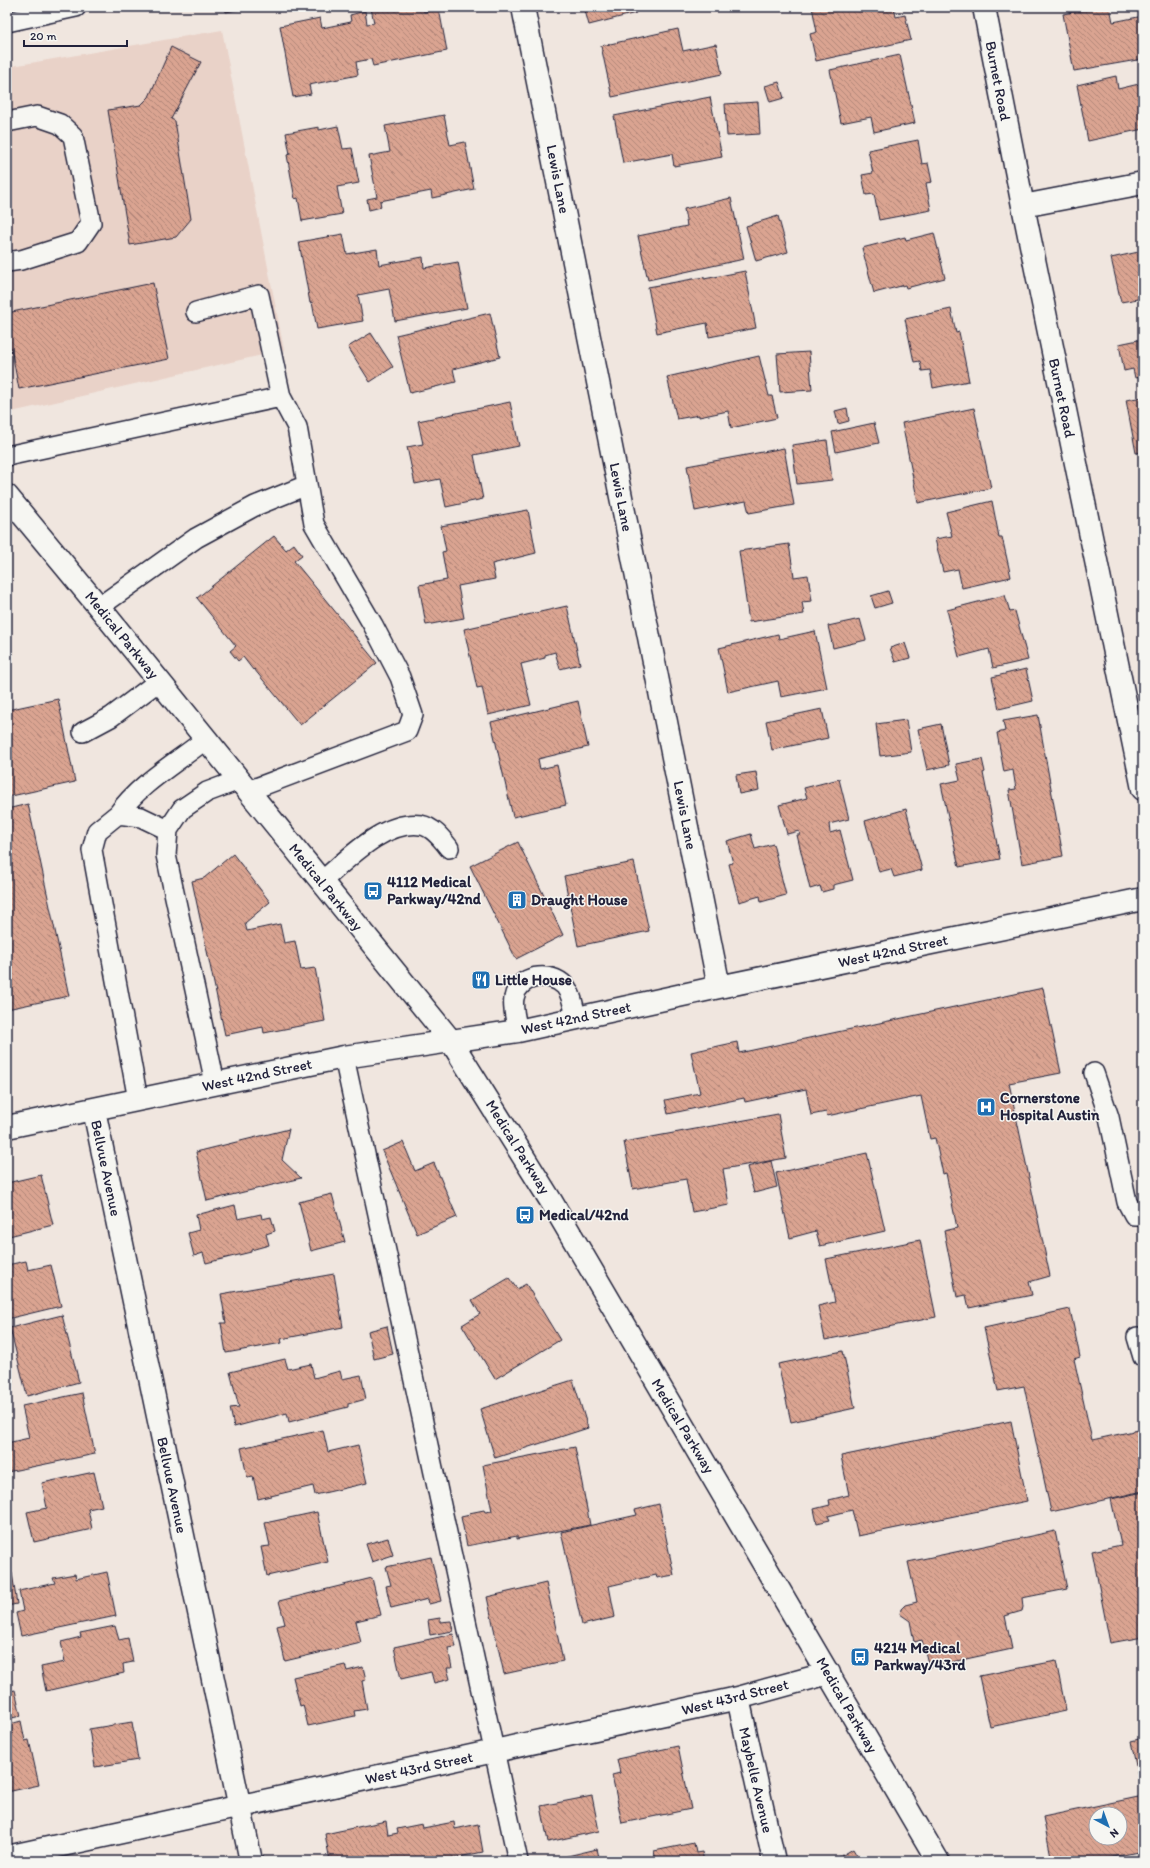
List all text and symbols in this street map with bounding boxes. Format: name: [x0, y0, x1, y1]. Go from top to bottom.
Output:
scale bar: [24, 22, 127, 48]
text: 20 m: [30, 29, 57, 43]
street label: Burnet Road: [981, 40, 1015, 123]
street label: Lewis Lane: [543, 143, 573, 215]
street label: Burnet Road: [1045, 357, 1079, 440]
street label: Lewis Lane: [606, 461, 636, 533]
street label: Medical Parkway: [81, 588, 163, 682]
street label: Lewis Lane: [670, 779, 700, 851]
street label: Medical Parkway: [285, 840, 367, 934]
place label: 4112 Medical Parkway/42nd: [387, 873, 482, 909]
bus stop icon: 4112 Medical Parkway/42nd: [362, 880, 384, 902]
building icon: Draught House: [506, 889, 528, 911]
place label: Draught House: [531, 891, 628, 910]
street label: West 42nd Street: [836, 930, 950, 971]
restaurant icon: Little House: [470, 969, 492, 991]
place label: Little House: [495, 971, 572, 989]
street label: West 42nd Street: [519, 997, 633, 1038]
street label: West 42nd Street: [200, 1054, 314, 1095]
place label: Cornerstone Hospital Austin: [1000, 1089, 1100, 1125]
hospital icon: Cornerstone Hospital Austin: [975, 1096, 997, 1118]
street label: Medical Parkway: [482, 1097, 554, 1197]
street label: Bellvue Avenue: [87, 1118, 125, 1218]
bus stop icon: Medical/42nd: [514, 1204, 536, 1226]
place label: Medical/42nd: [539, 1206, 630, 1224]
street label: Medical Parkway: [648, 1375, 718, 1477]
street label: Bellvue Avenue: [153, 1435, 191, 1535]
place label: 4214 Medical Parkway/43rd: [874, 1639, 967, 1675]
bus stop icon: 4214 Medical Parkway/43rd: [849, 1646, 871, 1668]
street label: Medical Parkway: [812, 1654, 882, 1756]
street label: West 43rd Street: [680, 1675, 791, 1719]
street label: Maybelle Avenue: [735, 1725, 777, 1835]
street label: West 43rd Street: [363, 1748, 475, 1788]
north arrow: [1088, 1806, 1128, 1846]
text: N: [1107, 1826, 1121, 1841]

